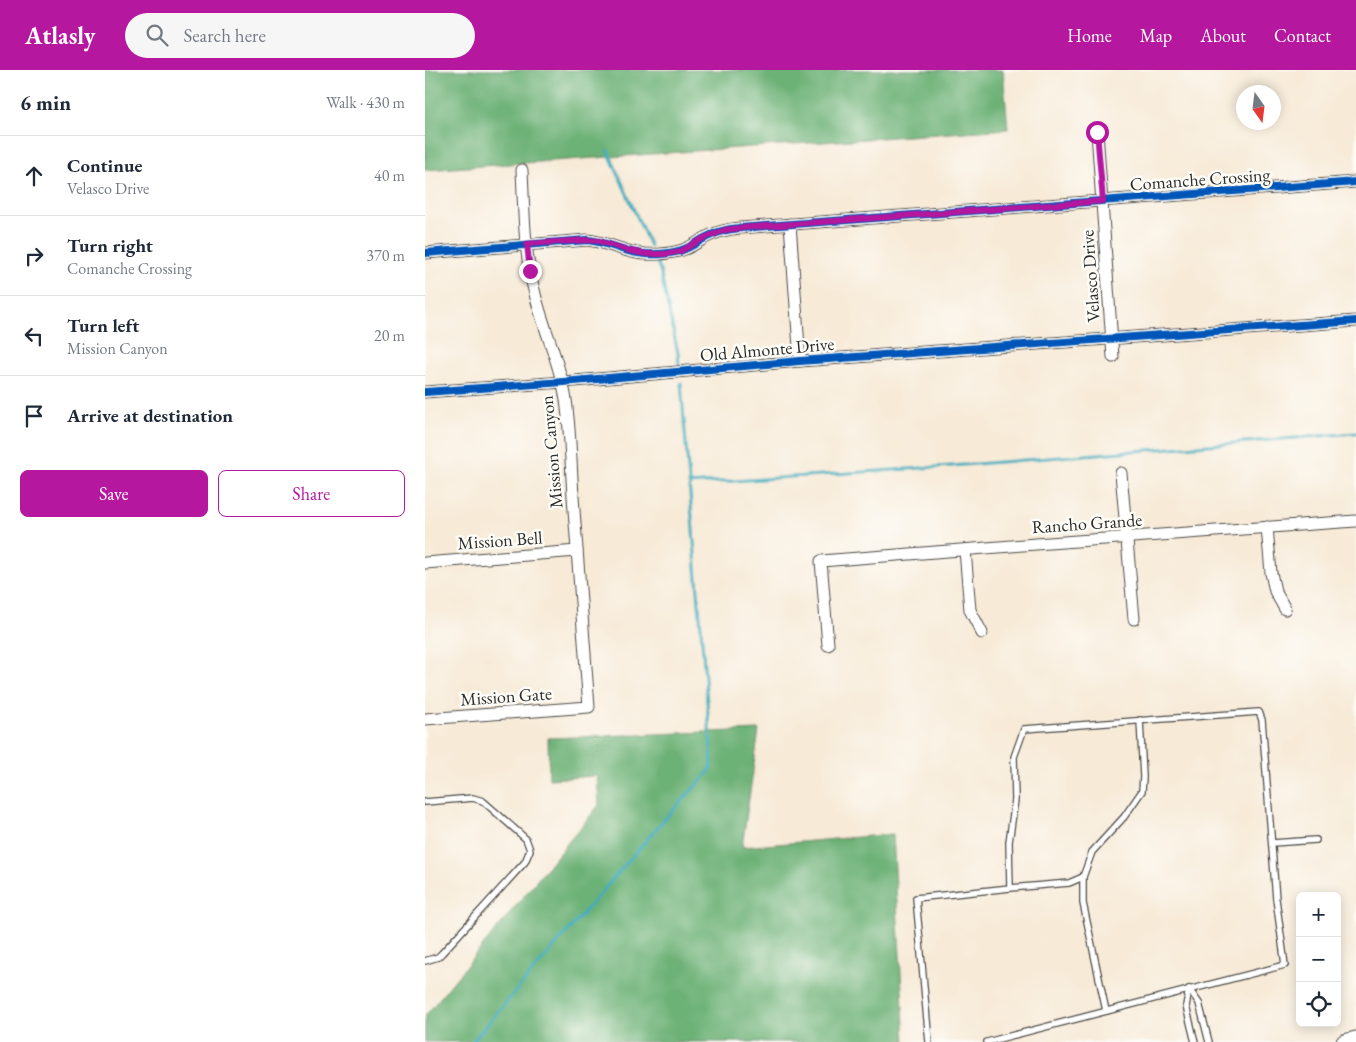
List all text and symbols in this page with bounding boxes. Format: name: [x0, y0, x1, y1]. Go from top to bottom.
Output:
search box: [125, 13, 475, 58]
text: Atlasly: [25, 20, 95, 51]
icon: search: [143, 21, 171, 49]
text: Search here: [183, 23, 266, 48]
text: Home: [1067, 24, 1112, 47]
text: Map: [1140, 24, 1172, 47]
text: About: [1200, 24, 1246, 47]
text: Contact: [1274, 24, 1331, 47]
north arrow: [1236, 85, 1281, 130]
text: 6 min: [20, 89, 71, 116]
text: Walk · 430 m: [326, 92, 405, 113]
route start: [1086, 121, 1109, 144]
text: Continue: [67, 153, 142, 178]
icon: ahead: [20, 162, 48, 190]
street label: Comanche Crossing: [1129, 163, 1271, 195]
text: 40 m: [374, 165, 405, 186]
text: Velasco Drive: [67, 178, 149, 199]
street label: Velasco Drive: [1075, 229, 1105, 323]
text: Turn right: [67, 233, 153, 258]
icon: right: [20, 242, 48, 270]
text: 370 m: [366, 245, 405, 266]
text: Comanche Crossing: [67, 258, 192, 279]
route end: [519, 260, 542, 283]
text: Turn left: [67, 313, 139, 338]
icon: left: [20, 322, 48, 350]
text: 20 m: [374, 325, 405, 346]
street label: Old Almonte Drive: [699, 332, 835, 366]
text: Mission Canyon: [67, 338, 168, 359]
street label: Mission Canyon: [535, 394, 567, 509]
icon: arrive: [20, 402, 48, 430]
text: Arrive at destination: [67, 403, 233, 428]
button: Save: [20, 470, 208, 517]
button: Share: [218, 470, 405, 517]
street label: Rancho Grande: [1031, 508, 1143, 538]
street label: Mission Bell: [457, 526, 543, 554]
street label: Mission Gate: [459, 681, 553, 711]
map controls: [1296, 892, 1341, 1027]
button: +: [1296, 892, 1341, 937]
button: −: [1296, 937, 1341, 982]
button: locate: [1296, 982, 1341, 1027]

